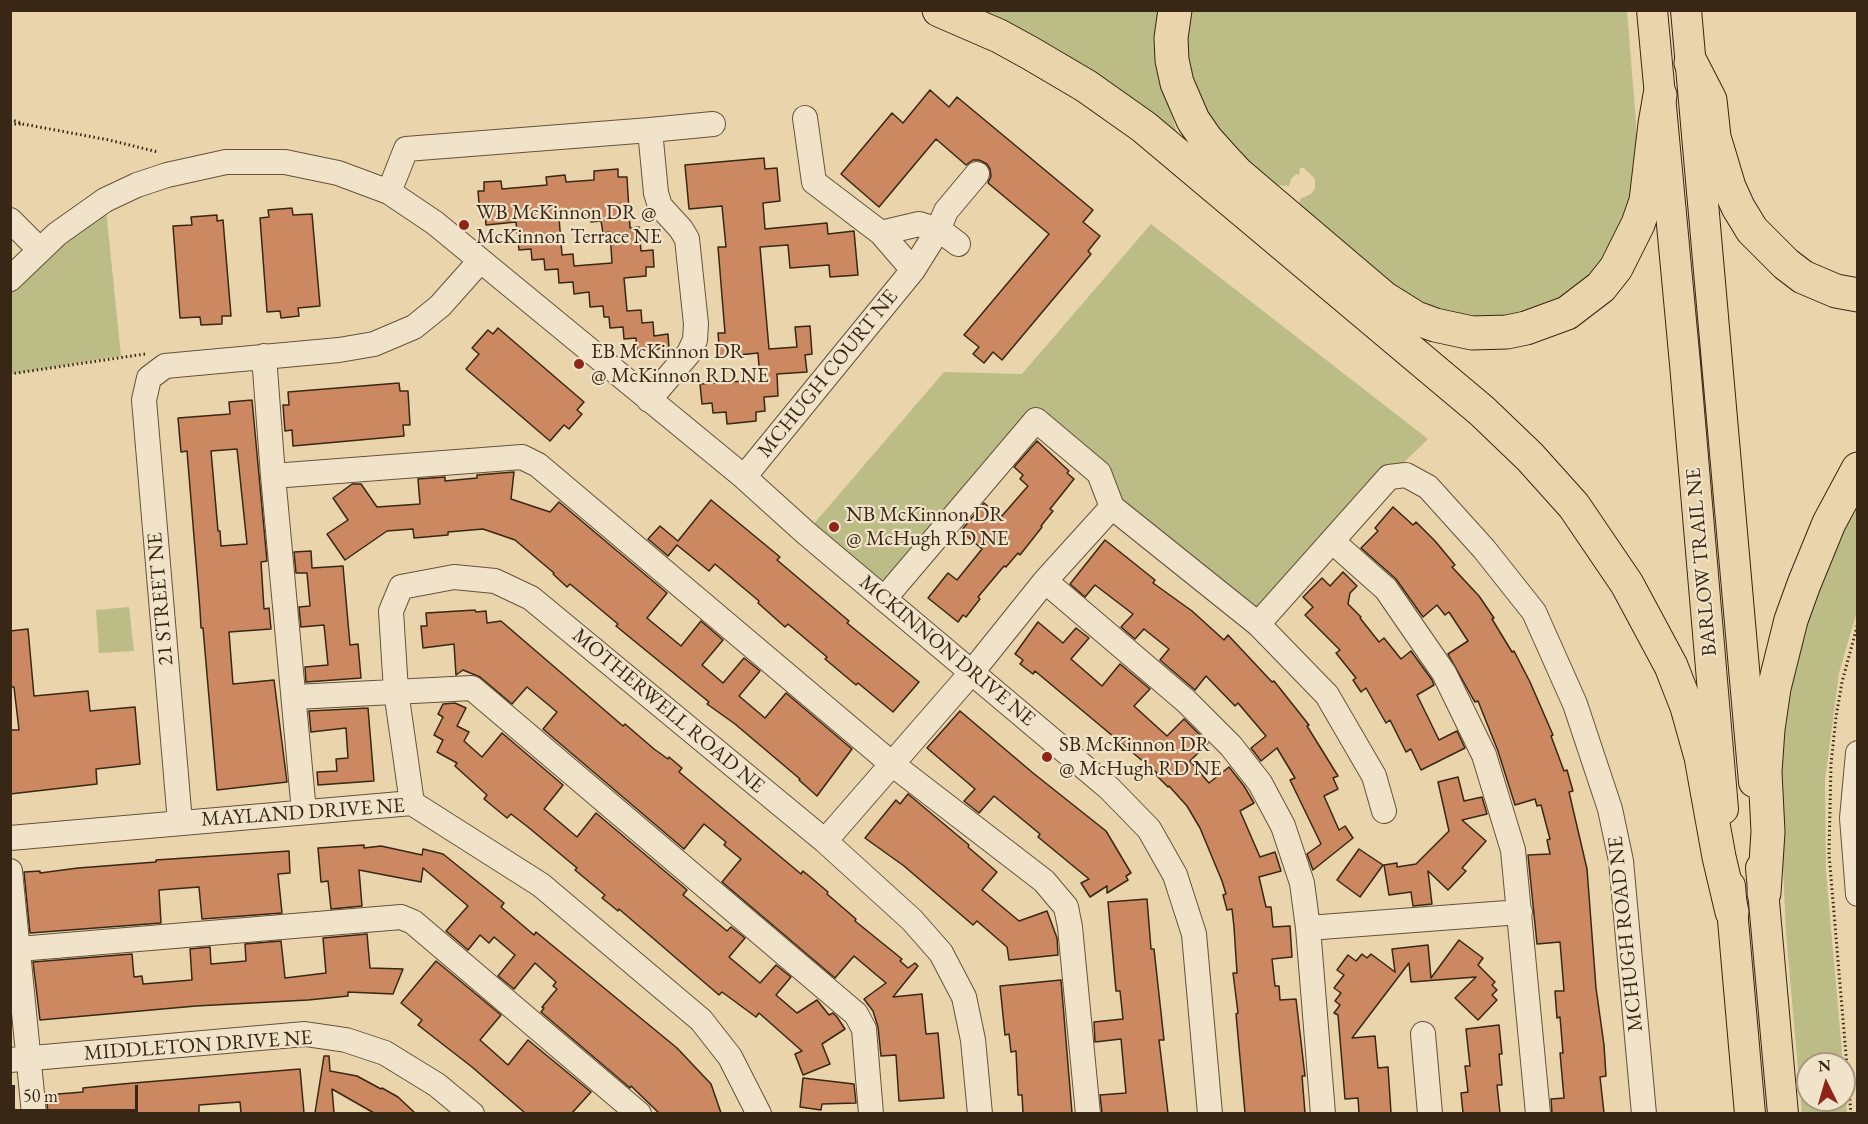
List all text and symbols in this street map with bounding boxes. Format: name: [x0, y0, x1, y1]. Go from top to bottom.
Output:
place label: WB McKinnon DR @ McKinnon Terrace NE: [476, 200, 662, 250]
marker: WB McKinnon DR @ McKinnon Terrace NE: [457, 218, 471, 232]
street label: MCHUGH COURT NE: [752, 285, 904, 463]
place label: EB McKinnon DR @ McKinnon RD NE: [591, 339, 769, 389]
marker: EB McKinnon DR @ McKinnon RD NE: [572, 357, 586, 371]
street label: BARLOW TRAIL NE: [1681, 467, 1723, 657]
place label: NB McKinnon DR @ McHugh RD NE: [846, 502, 1009, 552]
marker: NB McKinnon DR @ McHugh RD NE: [827, 520, 841, 534]
street label: 21 STREET NE: [143, 531, 179, 667]
street label: MCKINNON DRIVE NE: [854, 570, 1040, 732]
street label: MOTHERWELL ROAD NE: [567, 623, 769, 799]
place label: SB McKinnon DR @ McHugh RD NE: [1059, 732, 1222, 782]
marker: SB McKinnon DR @ McHugh RD NE: [1040, 750, 1054, 764]
street label: MAYLAND DRIVE NE: [200, 793, 406, 833]
street label: MCHUGH ROAD NE: [1603, 835, 1649, 1033]
street label: MIDDLETON DRIVE NE: [83, 1025, 313, 1067]
north arrow: [1796, 1052, 1856, 1112]
text: N: [1817, 1055, 1832, 1077]
scale bar: [15, 1073, 141, 1111]
text: 50 m: [23, 1084, 58, 1107]

